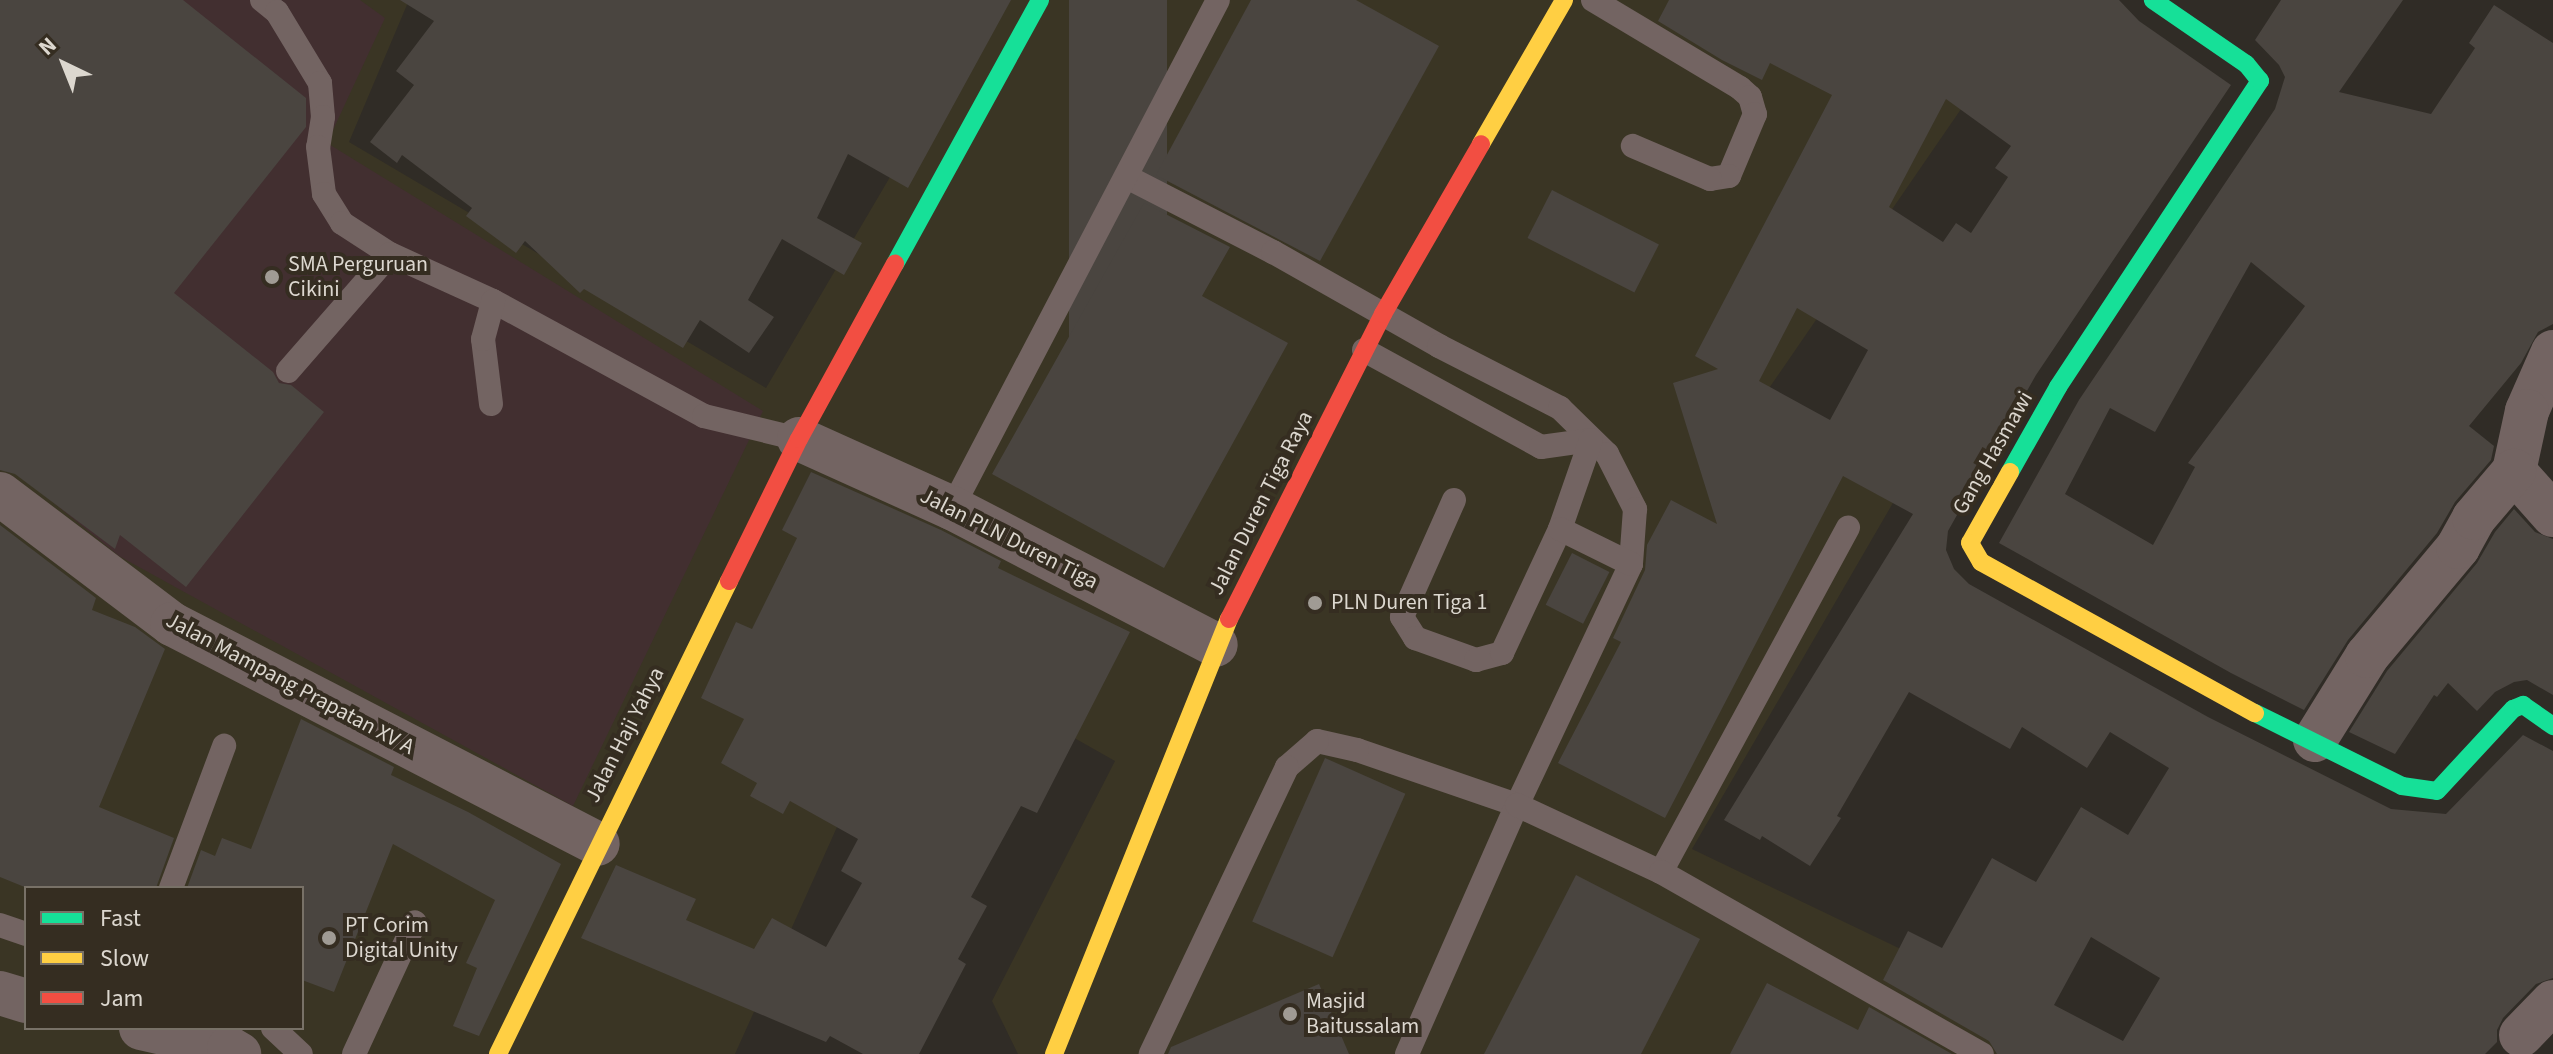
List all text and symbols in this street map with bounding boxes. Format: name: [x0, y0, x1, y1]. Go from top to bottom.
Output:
north arrow: [24, 24, 104, 104]
text: N: [31, 30, 64, 63]
place label: SMA Perguruan Cikini: [288, 251, 428, 302]
marker: SMA Perguruan Cikini: [263, 268, 281, 286]
street label: Gang Hasmawi: [1947, 387, 2039, 519]
street label: Jalan Duren Tiga Raya: [1203, 407, 1319, 599]
street label: Jalan PLN Duren Tiga: [916, 483, 1102, 595]
place label: PLN Duren Tiga 1: [1331, 590, 1487, 616]
marker: PLN Duren Tiga 1: [1306, 594, 1324, 612]
street label: Jalan Mampang Prapatan XV A: [161, 607, 419, 761]
street label: Jalan Haji Yahya: [580, 663, 670, 807]
legend: [24, 886, 304, 1030]
text: Fast: [100, 901, 141, 936]
place label: PT Corim Digital Unity: [345, 912, 458, 964]
marker: PT Corim Digital Unity: [320, 929, 338, 947]
text: Slow: [100, 941, 149, 976]
text: Jam: [100, 981, 144, 1016]
place label: Masjid Baitussalam: [1306, 988, 1419, 1040]
marker: Masjid Baitussalam: [1281, 1005, 1299, 1023]

